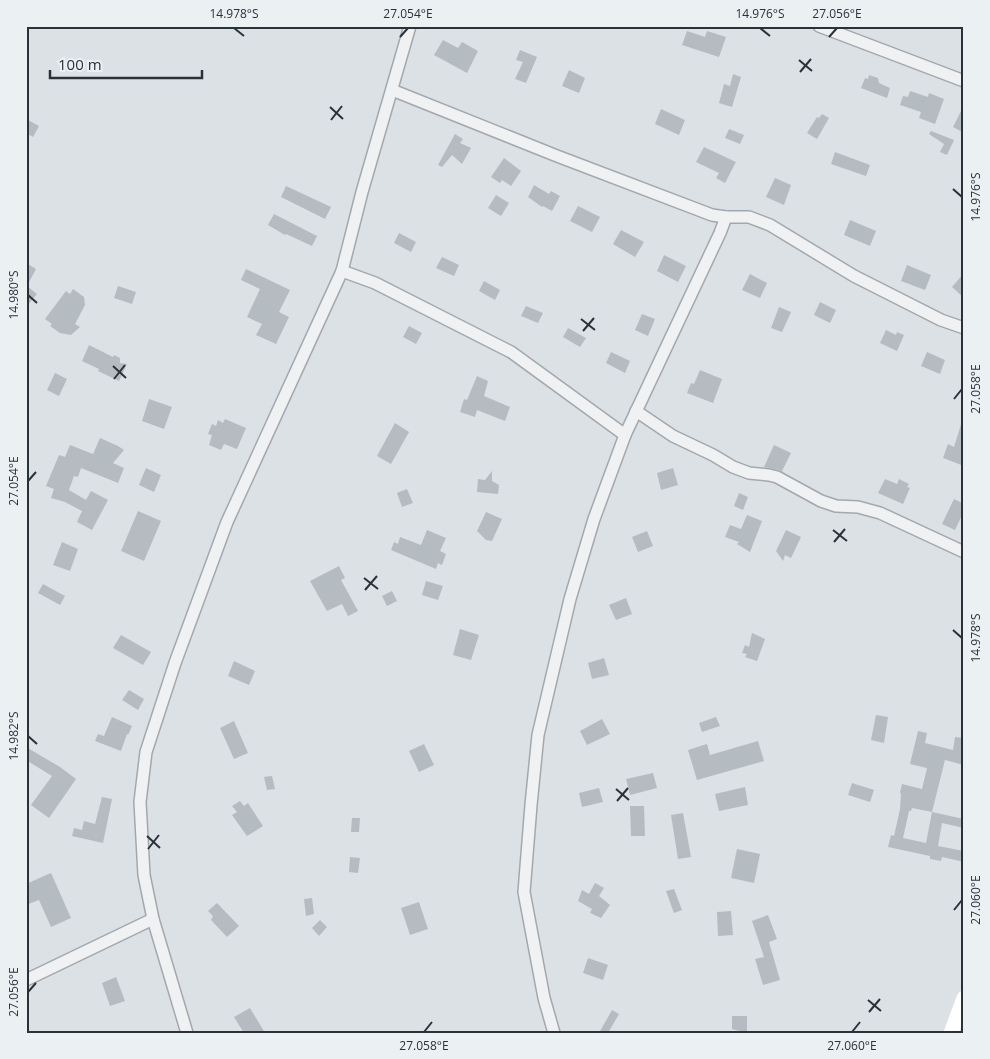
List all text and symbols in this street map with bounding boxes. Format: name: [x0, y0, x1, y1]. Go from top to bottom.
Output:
text: 14.978°S: [209, 5, 259, 22]
text: 27.054°E: [383, 5, 433, 22]
text: 14.976°S: [735, 5, 785, 22]
text: 27.056°E: [812, 5, 862, 22]
scale bar: [50, 48, 202, 80]
text: 100 m: [58, 54, 102, 74]
text: 14.976°S: [967, 172, 984, 222]
text: 14.980°S: [5, 270, 22, 320]
text: 27.058°E: [967, 364, 984, 414]
text: 27.054°E: [5, 456, 22, 506]
text: 14.978°S: [967, 613, 984, 663]
text: 14.982°S: [5, 711, 22, 761]
text: 27.060°E: [967, 875, 984, 925]
text: 27.056°E: [5, 967, 22, 1017]
text: 27.058°E: [399, 1037, 449, 1054]
text: 27.060°E: [827, 1037, 877, 1054]

